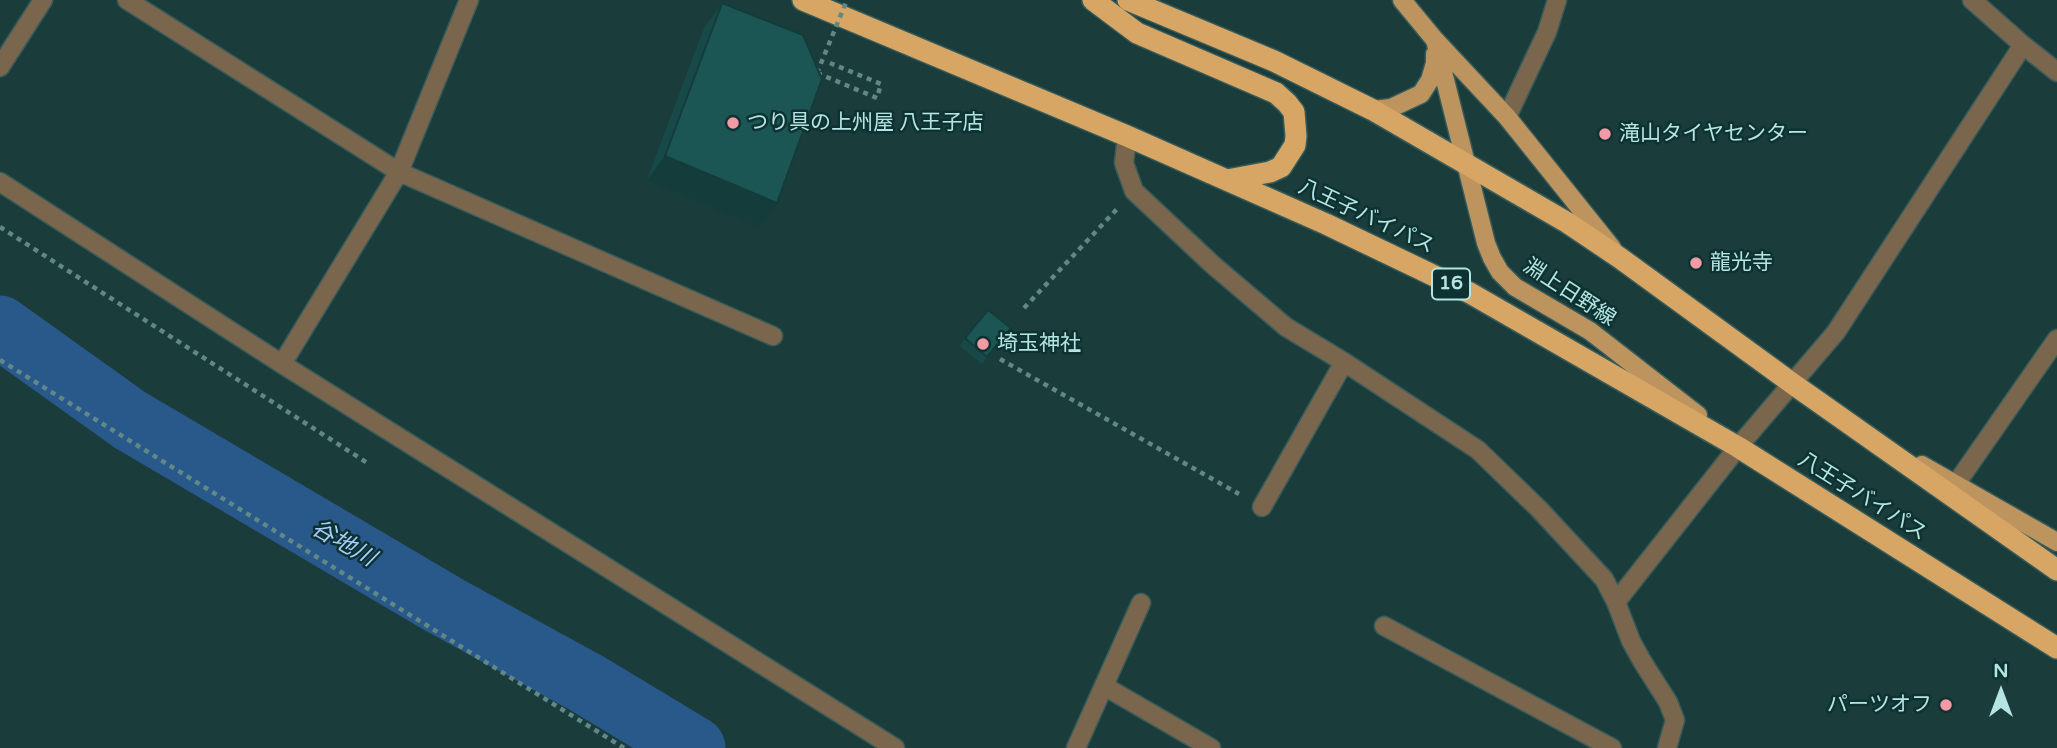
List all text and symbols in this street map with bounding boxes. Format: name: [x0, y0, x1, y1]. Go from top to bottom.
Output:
place label: つり具の上州屋 八王子店: [747, 110, 983, 136]
marker: つり具の上州屋 八王子店: [725, 115, 741, 131]
place label: 滝山タイヤセンター: [1619, 121, 1808, 147]
marker: 滝山タイヤセンター: [1597, 126, 1613, 142]
street label: 八王子バイパス: [1294, 175, 1438, 259]
place label: 龍光寺: [1710, 250, 1773, 276]
street label: 淵上日野線: [1518, 254, 1620, 332]
marker: 龍光寺: [1688, 255, 1704, 271]
road number: 16: [1432, 268, 1470, 300]
place label: 埼玉神社: [997, 331, 1081, 357]
marker: 埼玉神社: [975, 336, 991, 352]
street label: 八王子バイパス: [1793, 447, 1931, 547]
water label: 谷地川: [306, 515, 380, 573]
north arrow: [1966, 657, 2036, 727]
text: N: [1993, 660, 2009, 682]
place label: パーツオフ: [1827, 692, 1932, 718]
marker: パーツオフ: [1938, 697, 1954, 713]

